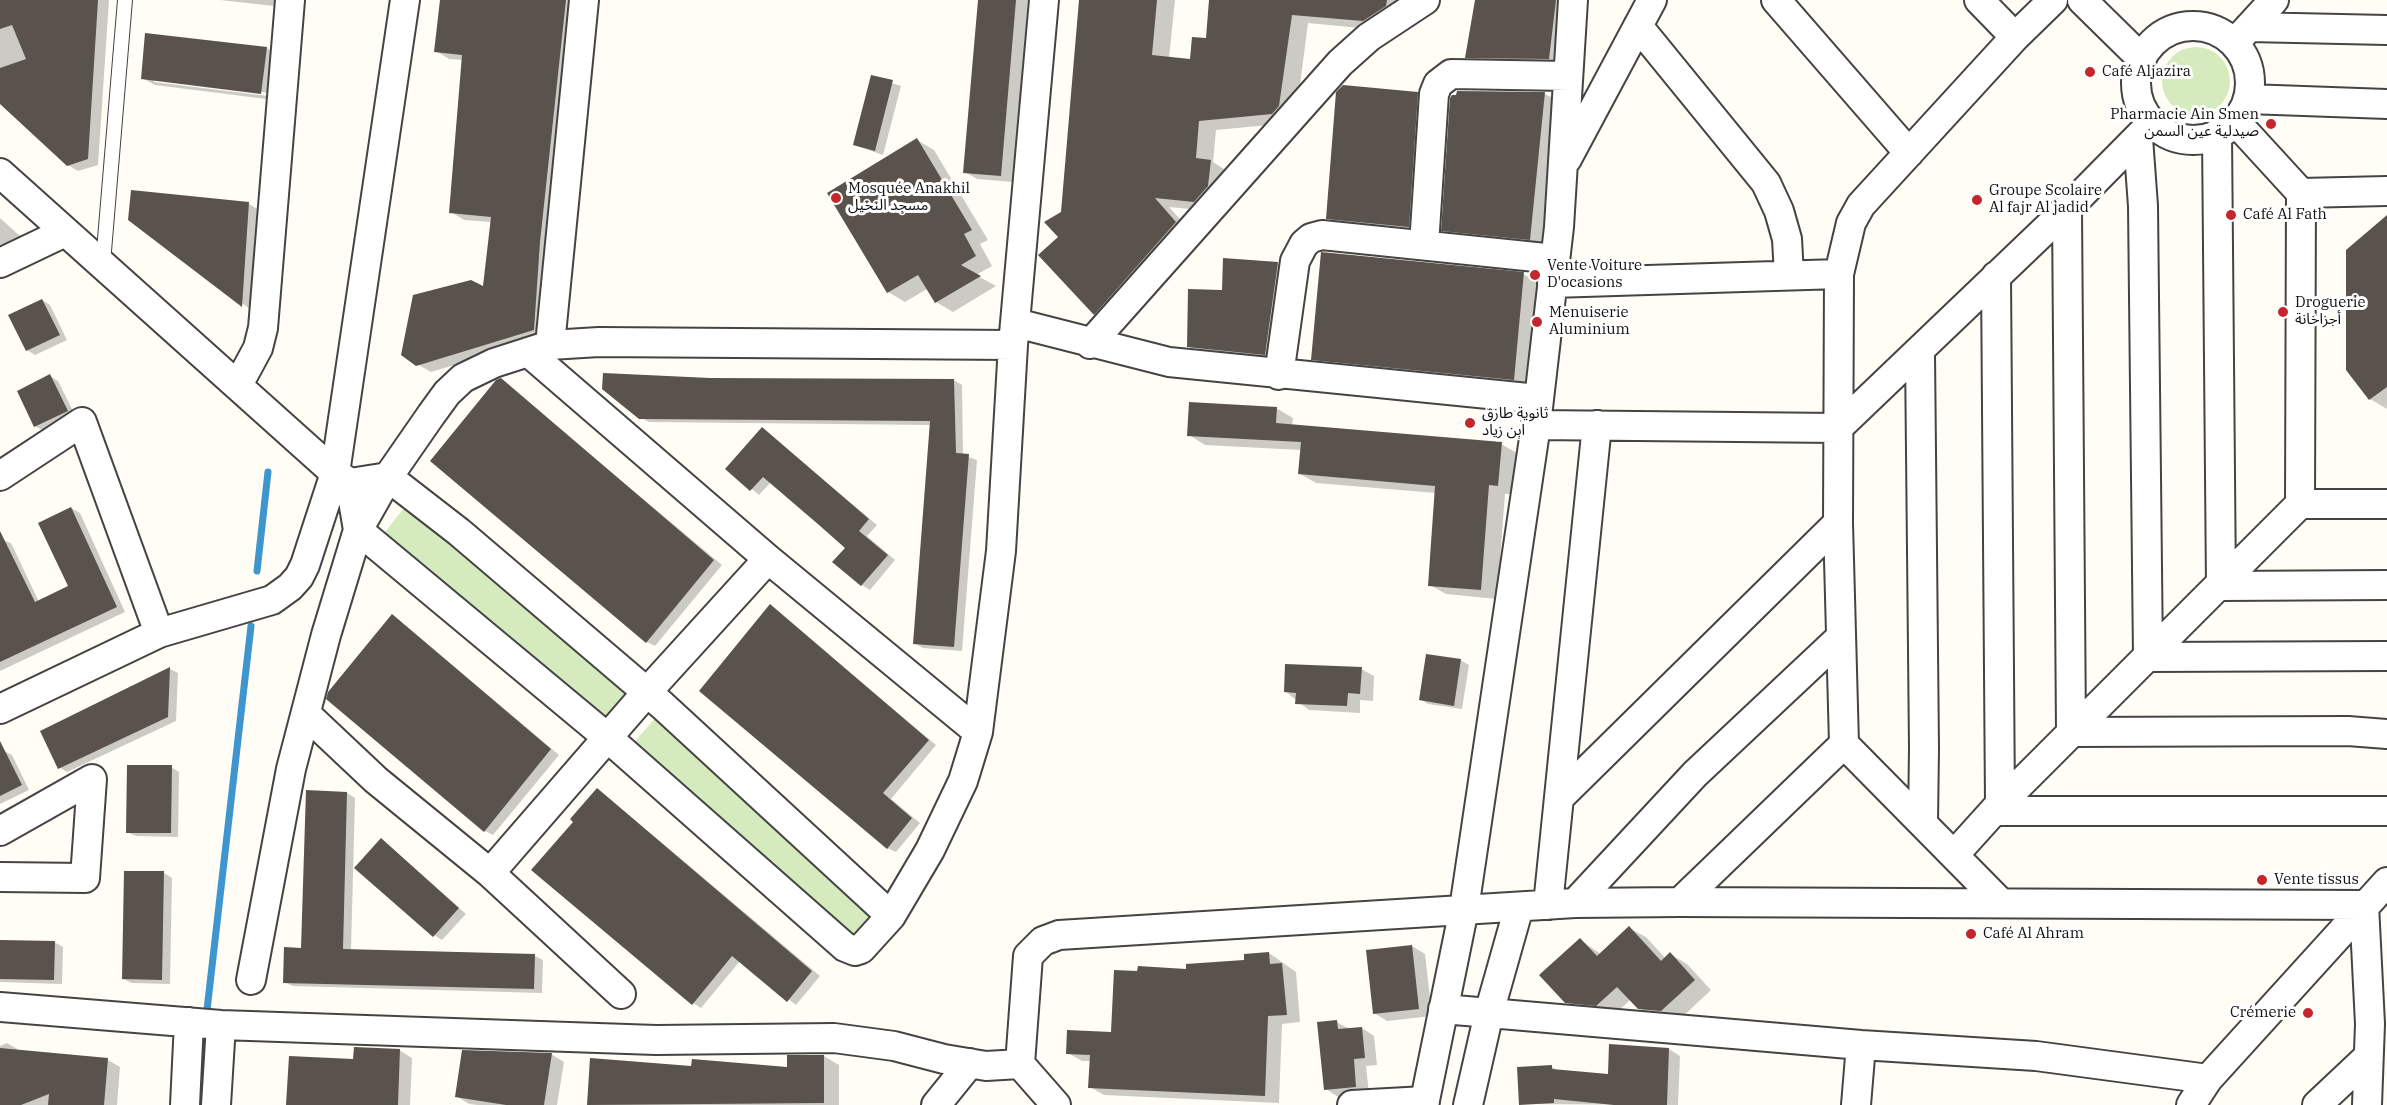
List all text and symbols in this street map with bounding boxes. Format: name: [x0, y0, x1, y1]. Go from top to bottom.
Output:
place label: Café Aljazira: [2102, 63, 2191, 81]
marker: Café Aljazira: [2083, 65, 2097, 79]
place label: Pharmacie Ain Smen صيدلية عين السمن: [2110, 106, 2259, 141]
marker: Pharmacie Ain Smen صيدلية عين السمن: [2264, 117, 2278, 131]
place label: Mosquée Anakhil مسجد النخيل: [848, 180, 970, 215]
place label: Groupe Scolaire Al fajr Al jadid: [1989, 182, 2102, 217]
marker: Mosquée Anakhil مسجد النخيل: [829, 191, 843, 205]
marker: Groupe Scolaire Al fajr Al jadid: [1970, 193, 1984, 207]
place label: Café Al Fath: [2243, 206, 2327, 224]
marker: Café Al Fath: [2224, 208, 2238, 222]
place label: Vente Voiture D'ocasions: [1547, 257, 1642, 292]
marker: Vente Voiture D'ocasions: [1528, 268, 1542, 282]
place label: Droguerie أجزاخانة: [2295, 294, 2366, 329]
place label: Menuiserie Aluminium: [1549, 304, 1630, 339]
marker: Droguerie أجزاخانة: [2276, 305, 2290, 319]
marker: Menuiserie Aluminium: [1530, 315, 1544, 329]
place label: ثانوية طارق ابن زياد: [1482, 405, 1548, 440]
marker: ثانوية طارق ابن زياد: [1463, 416, 1477, 430]
place label: Vente tissus: [2274, 871, 2359, 889]
marker: Vente tissus: [2255, 873, 2269, 887]
place label: Café Al Ahram: [1983, 925, 2084, 943]
marker: Café Al Ahram: [1964, 927, 1978, 941]
place label: Crémerie: [2230, 1004, 2296, 1022]
marker: Crémerie: [2301, 1006, 2315, 1020]

